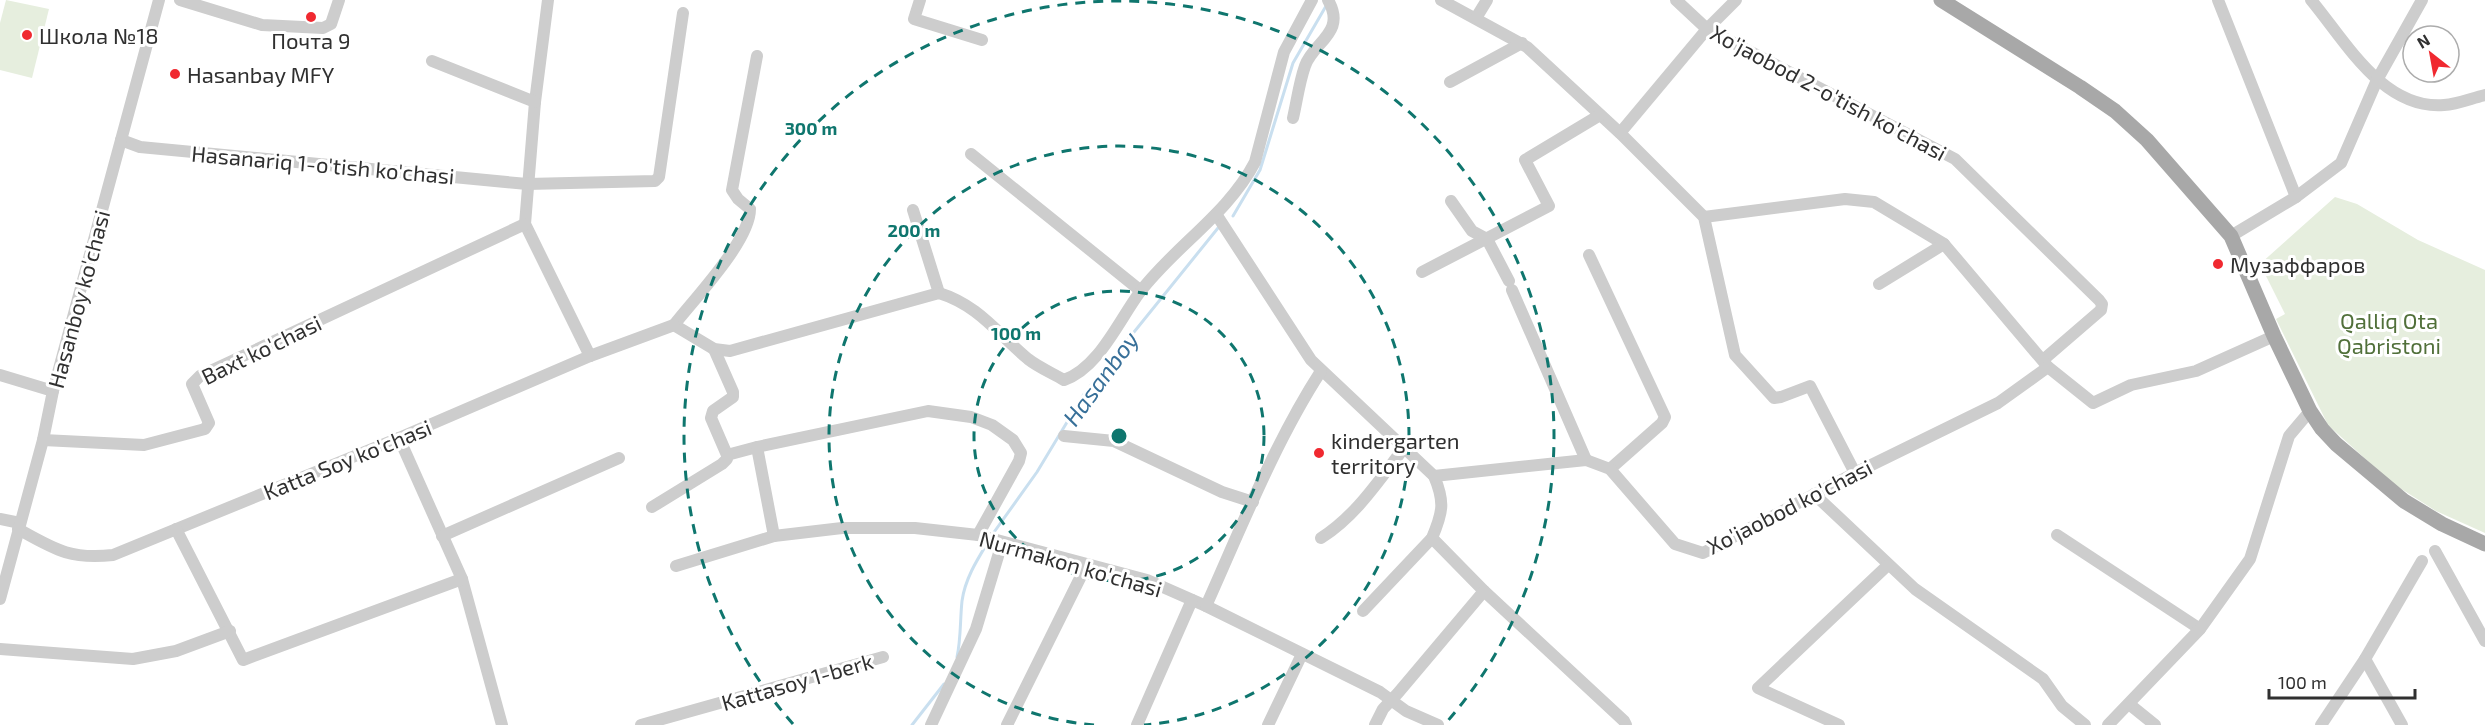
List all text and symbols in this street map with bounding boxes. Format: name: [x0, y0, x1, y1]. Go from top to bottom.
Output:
marker: Почта 9: [304, 10, 318, 24]
street label: Xo'jaobod 2-o'tish ko'chasi: [1706, 19, 1951, 166]
place label: Школа №18: [39, 22, 159, 48]
north arrow: [2401, 24, 2461, 84]
place label: Почта 9: [271, 27, 351, 53]
marker: Школа №18: [20, 28, 34, 42]
text: N: [2413, 30, 2433, 52]
place label: Hasanbay MFY: [187, 61, 335, 87]
marker: Hasanbay MFY: [168, 67, 182, 81]
text: 300 m: [785, 117, 837, 139]
street label: Hasanariq 1-o'tish ko'chasi: [190, 140, 456, 188]
street label: Hasanboy ko'chasi: [42, 207, 114, 391]
text: 200 m: [888, 219, 940, 241]
place label: Музаффаров: [2230, 251, 2365, 278]
marker: Музаффаров: [2211, 257, 2225, 271]
park label: Qalliq Ota Qabristoni: [2337, 307, 2441, 359]
street label: Baxt ko'chasi: [197, 309, 325, 389]
text: 100 m: [991, 322, 1041, 344]
water label: Hasanboy: [1056, 325, 1144, 431]
street label: Katta Soy ko'chasi: [259, 413, 435, 505]
centre of rings: [1109, 426, 1129, 446]
place label: kindergarten territory: [1331, 427, 1460, 478]
marker: kindergarten territory: [1312, 446, 1326, 460]
street label: Xo'jaobod ko'chasi: [1702, 453, 1876, 560]
street label: Nurmakon ko'chasi: [977, 524, 1165, 602]
street label: Kattasoy 1-berk: [718, 647, 876, 715]
scale bar: [2269, 662, 2414, 700]
text: 100 m: [2278, 671, 2327, 693]

